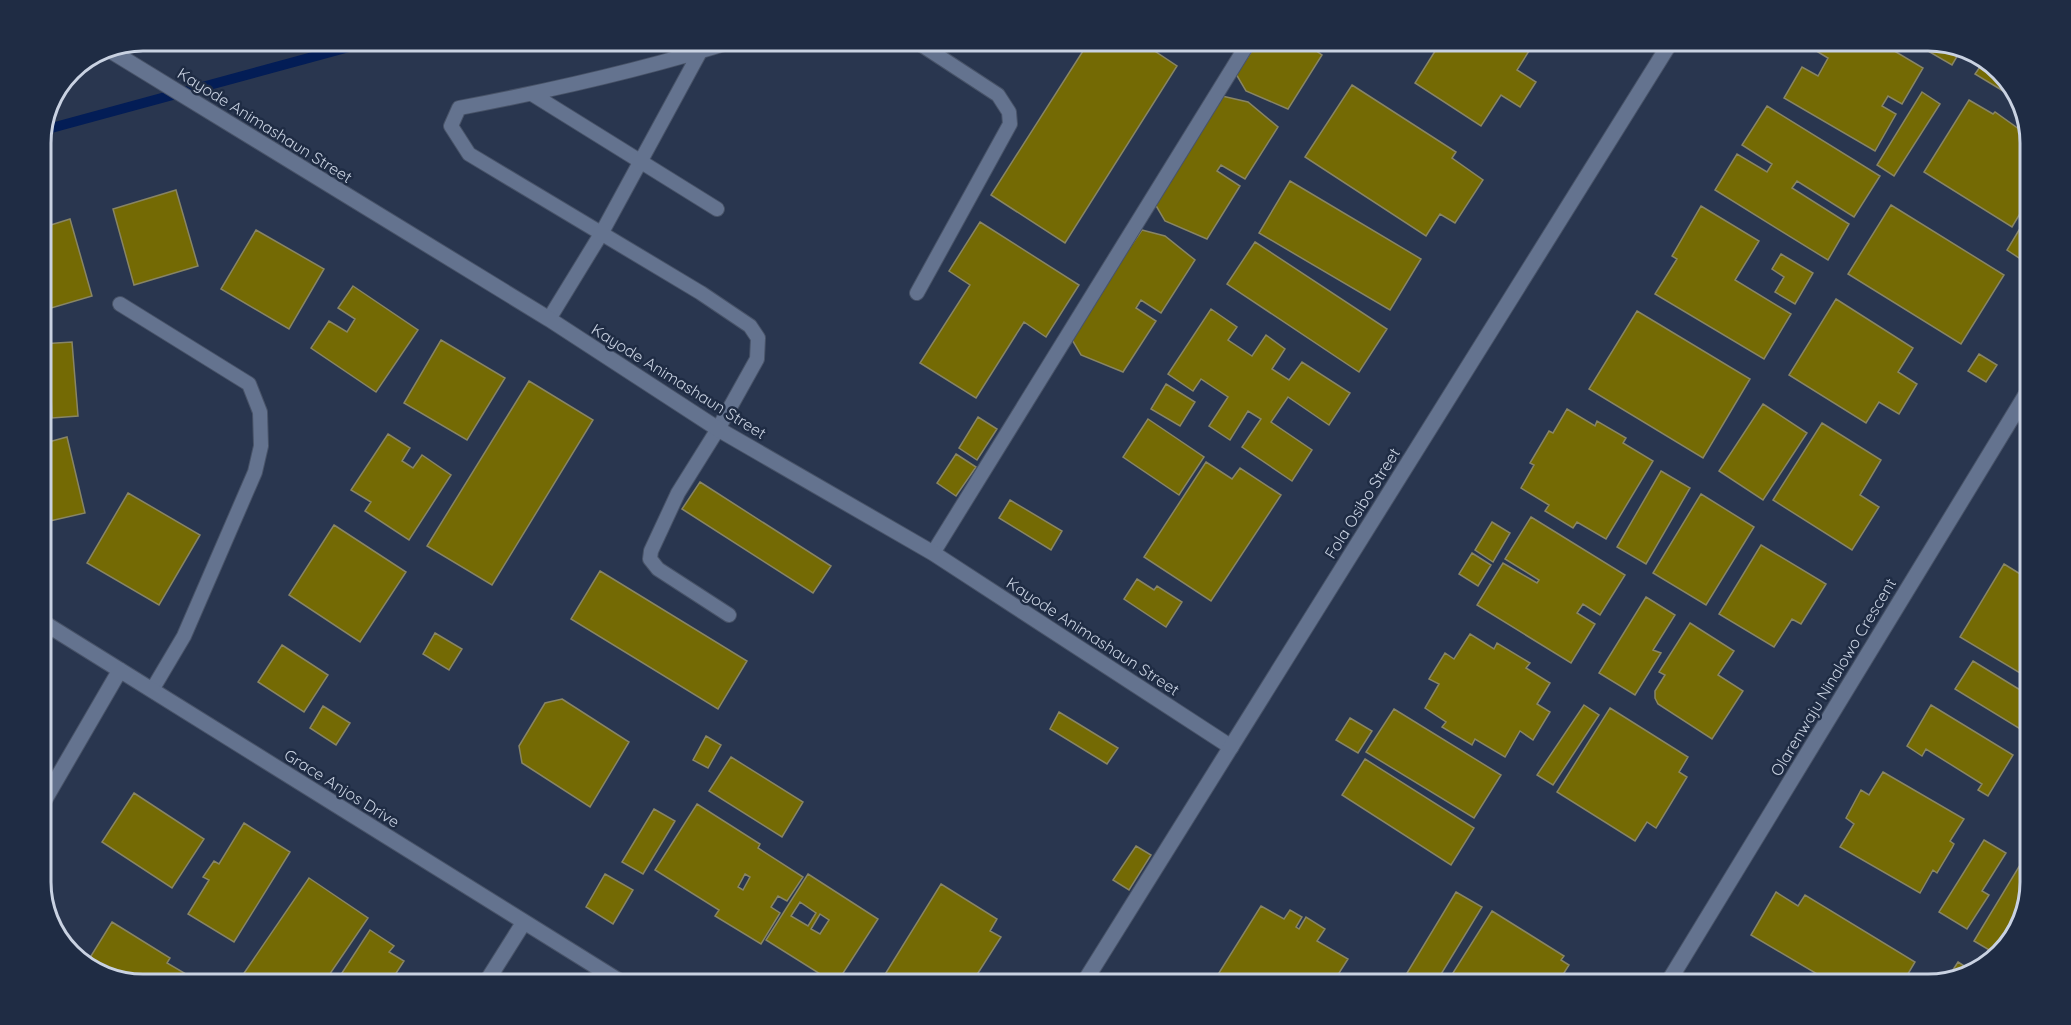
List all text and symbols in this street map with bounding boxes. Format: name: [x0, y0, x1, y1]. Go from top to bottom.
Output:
street label: Kayode Animashaun Street: [174, 63, 356, 187]
street label: Kayode Animashaun Street: [588, 319, 770, 443]
street label: Fola Osibo Street: [1320, 444, 1404, 562]
street label: Kayode Animashaun Street: [1003, 573, 1183, 699]
street label: Olarenwaju Ninalowo Crescent: [1766, 574, 1900, 780]
street label: Grace Anjos Drive: [281, 744, 403, 832]

